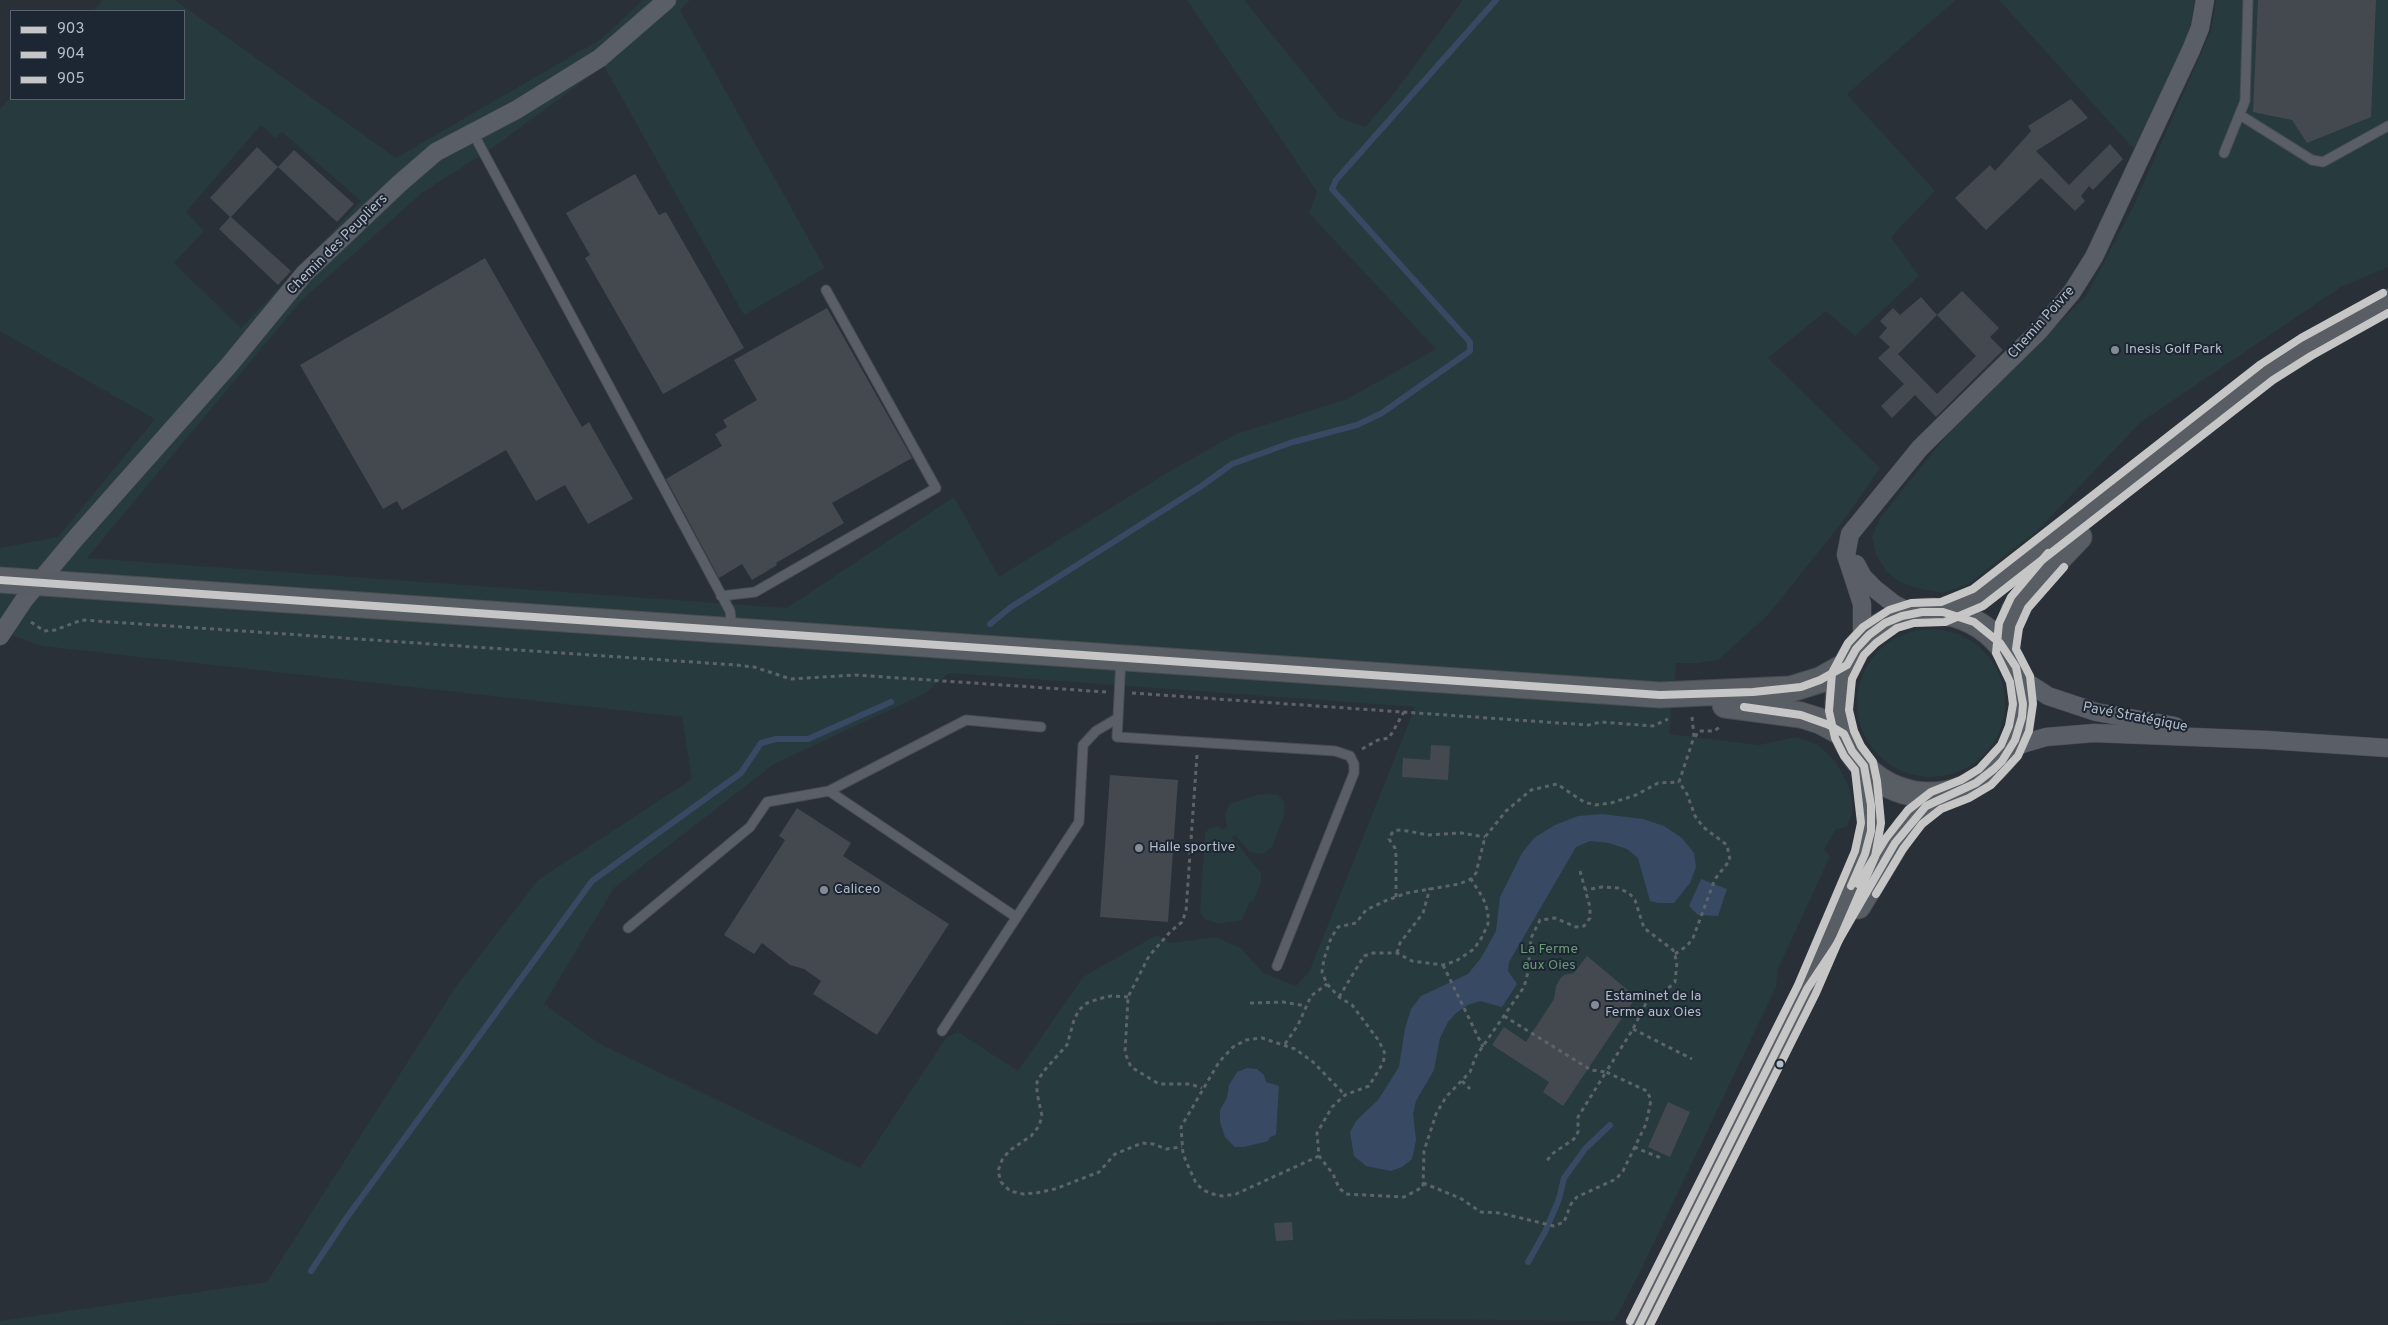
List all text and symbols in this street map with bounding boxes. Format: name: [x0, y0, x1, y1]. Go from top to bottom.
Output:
legend: [10, 10, 185, 100]
text: 903: [57, 20, 85, 39]
text: 904: [57, 45, 85, 64]
text: 905: [57, 70, 85, 89]
street label: Chemin des Peupliers: [284, 191, 392, 299]
street label: Chemin Poivre: [2005, 283, 2079, 363]
place label: Inesis Golf Park: [2125, 342, 2222, 358]
marker: Inesis Golf Park: [2109, 344, 2121, 356]
street label: Pavé Stratégique: [2081, 700, 2189, 736]
place label: Halle sportive: [1149, 840, 1235, 856]
marker: Halle sportive: [1133, 842, 1145, 854]
place label: Caliceo: [834, 882, 880, 898]
marker: Caliceo: [818, 884, 830, 896]
park label: La Ferme aux Oies: [1520, 942, 1578, 974]
place label: Estaminet de la Ferme aux Oies: [1605, 989, 1701, 1022]
marker: Estaminet de la Ferme aux Oies: [1589, 999, 1601, 1011]
unlabelled marker: [1775, 1059, 1785, 1069]

